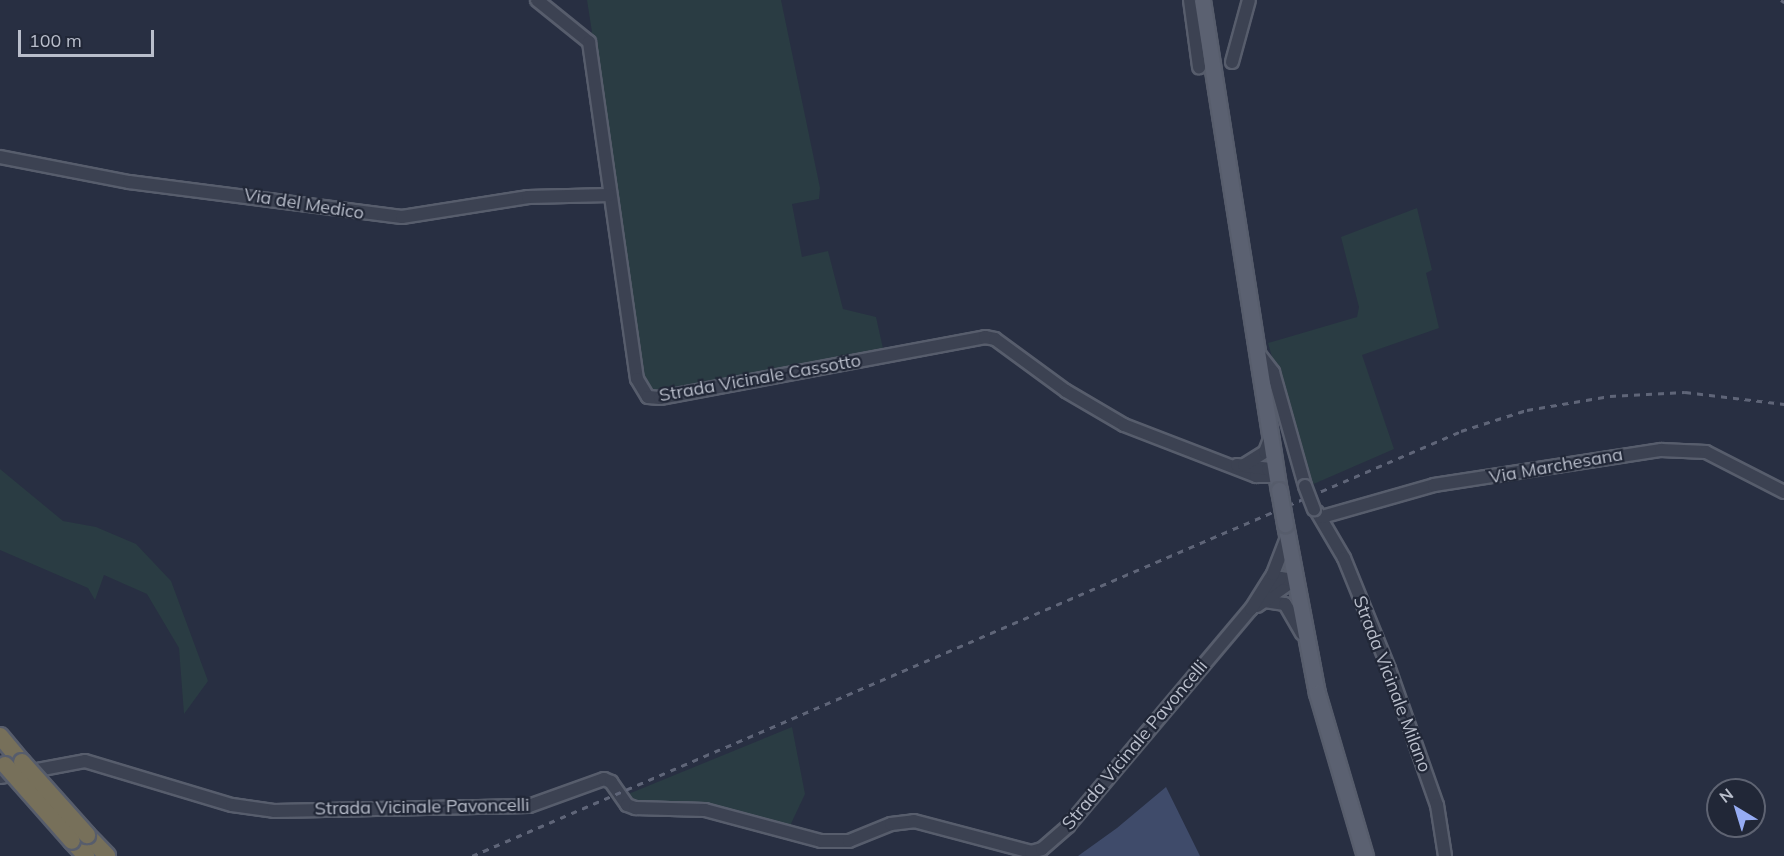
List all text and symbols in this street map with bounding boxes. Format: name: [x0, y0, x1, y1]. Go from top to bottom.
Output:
scale bar: [21, 18, 158, 56]
text: 100 m: [29, 29, 82, 52]
street label: Via del Medico: [242, 184, 366, 224]
street label: Strada Vicinale Cassotto: [657, 350, 863, 406]
street label: Via Marchesana: [1487, 444, 1625, 488]
street label: Strada Vicinale Milano: [1348, 593, 1436, 775]
street label: Strada Vicinale Pavoncelli: [1058, 656, 1212, 834]
north arrow: [1706, 778, 1766, 838]
text: N: [1715, 784, 1737, 807]
street label: Strada Vicinale Pavoncelli: [314, 794, 530, 820]

